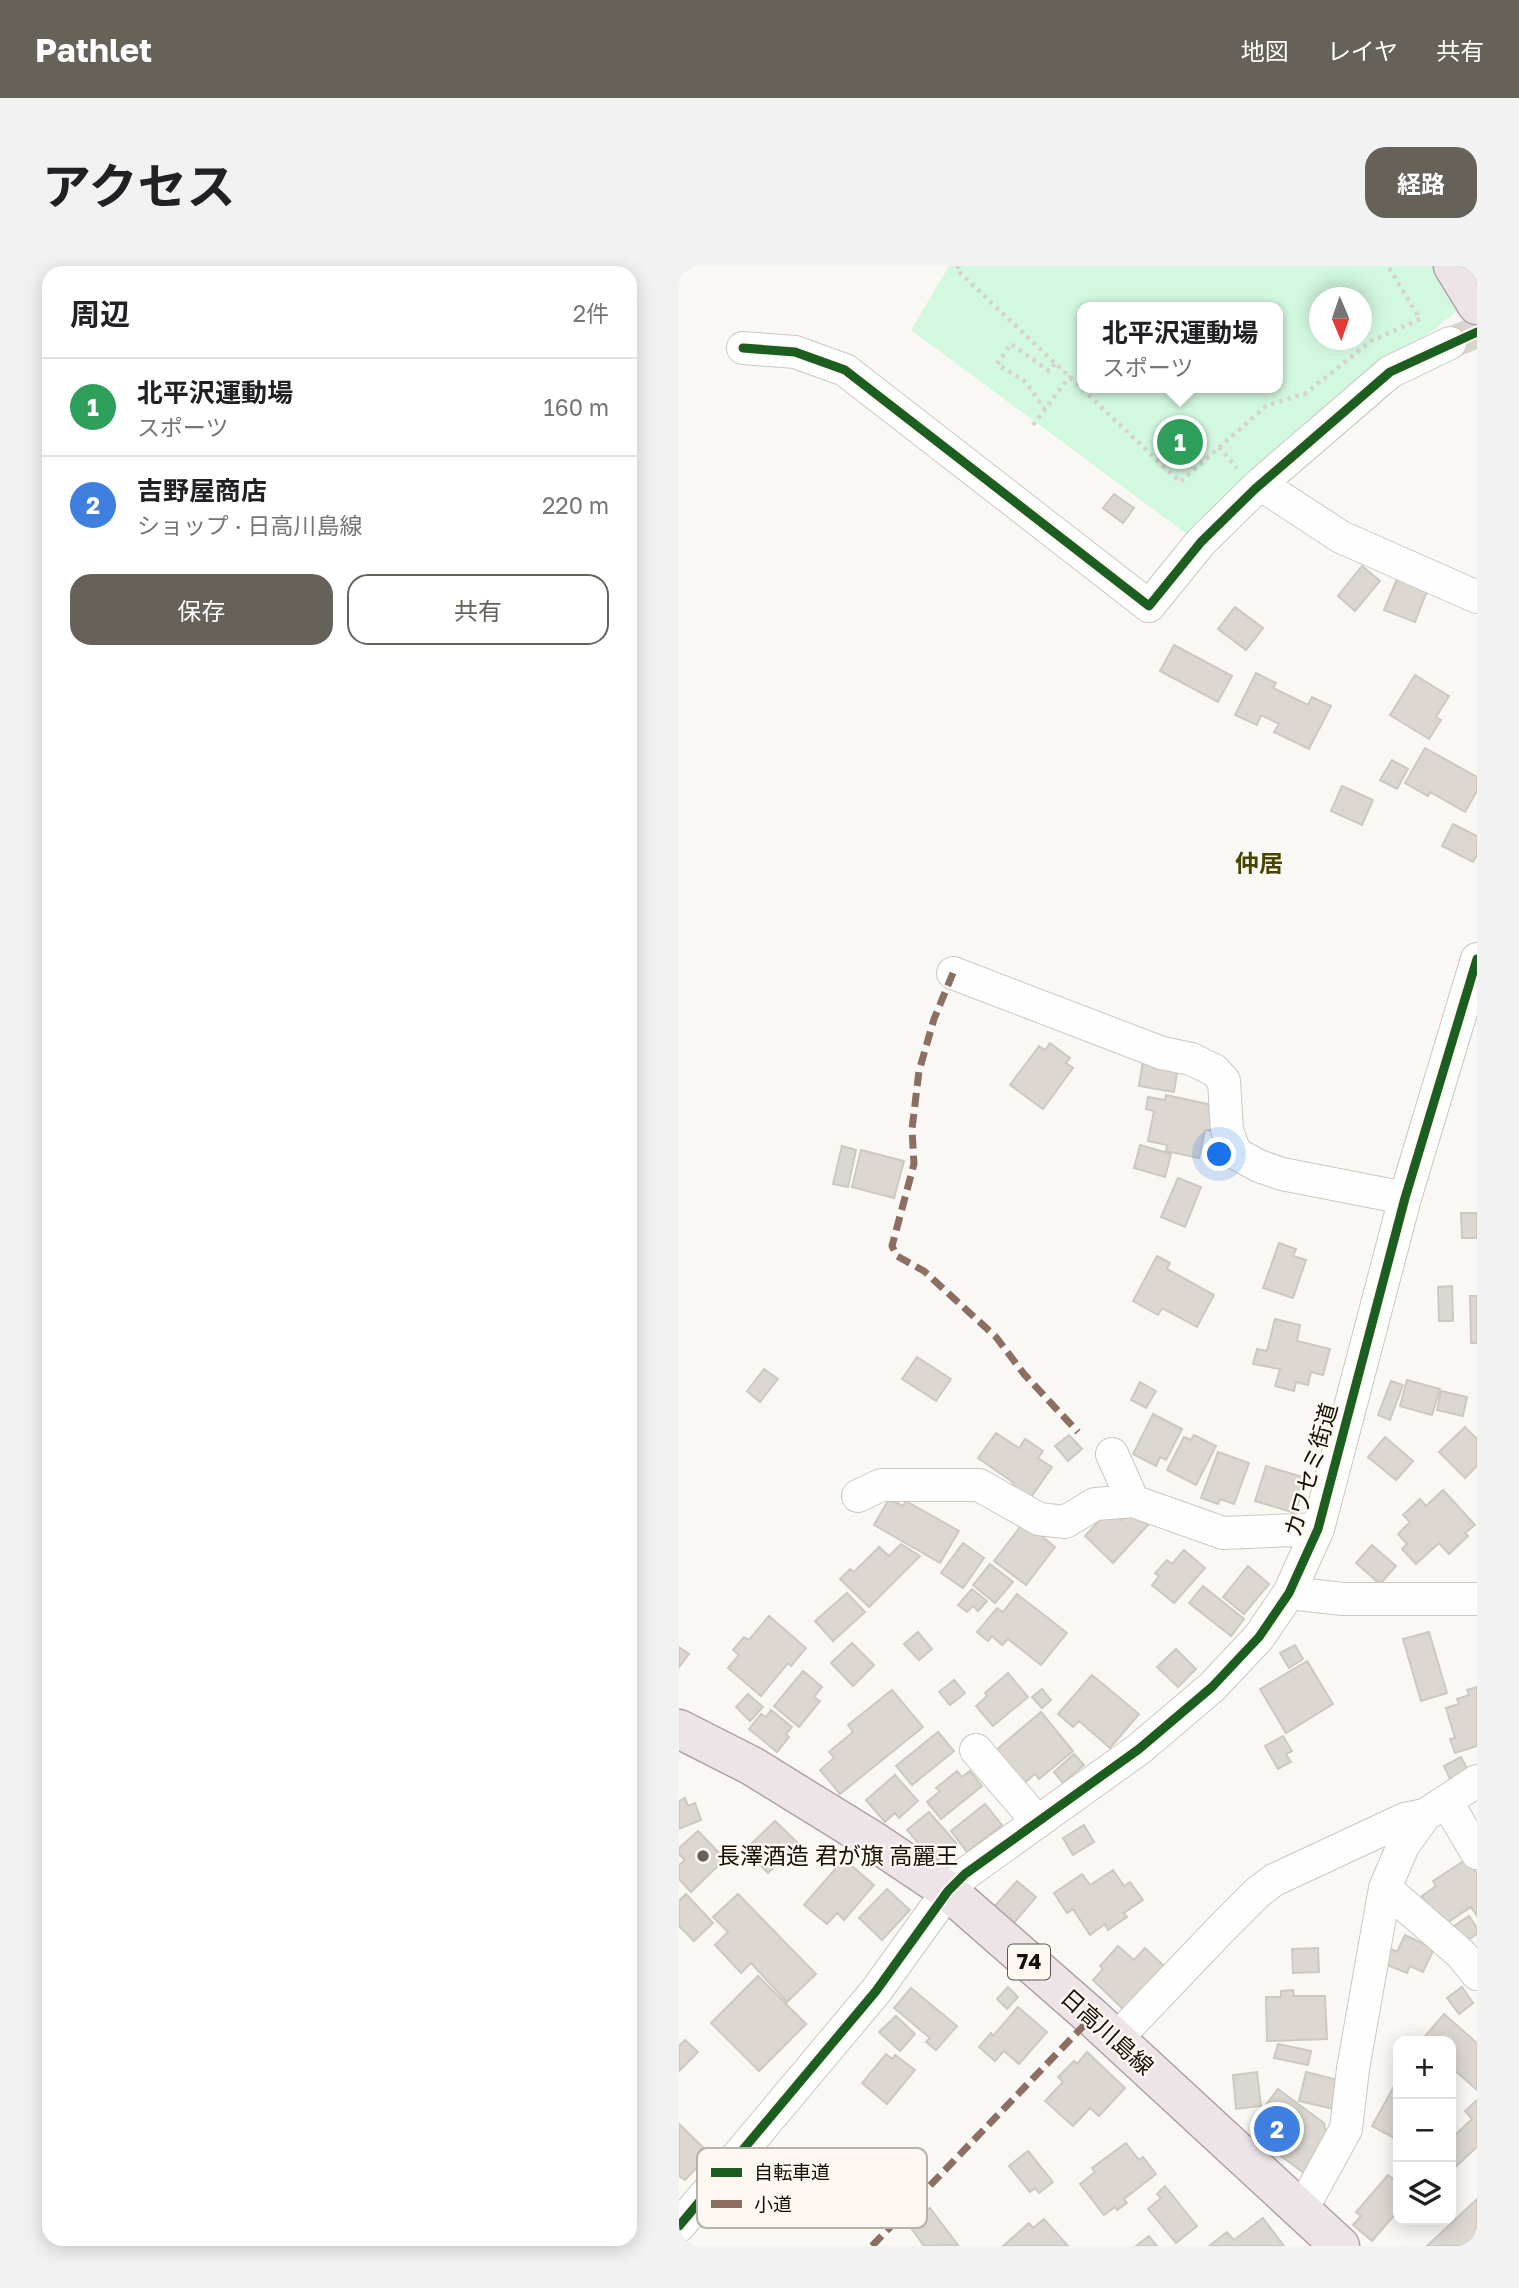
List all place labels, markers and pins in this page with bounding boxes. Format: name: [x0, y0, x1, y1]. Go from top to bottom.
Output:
pin: 1: [1157, 416, 1203, 468]
place label: 長澤酒造 君が旗 高麗王: [717, 1841, 959, 1869]
marker: 長澤酒造 君が旗 高麗王: [695, 1848, 711, 1864]
pin: 2: [1254, 2103, 1300, 2155]

